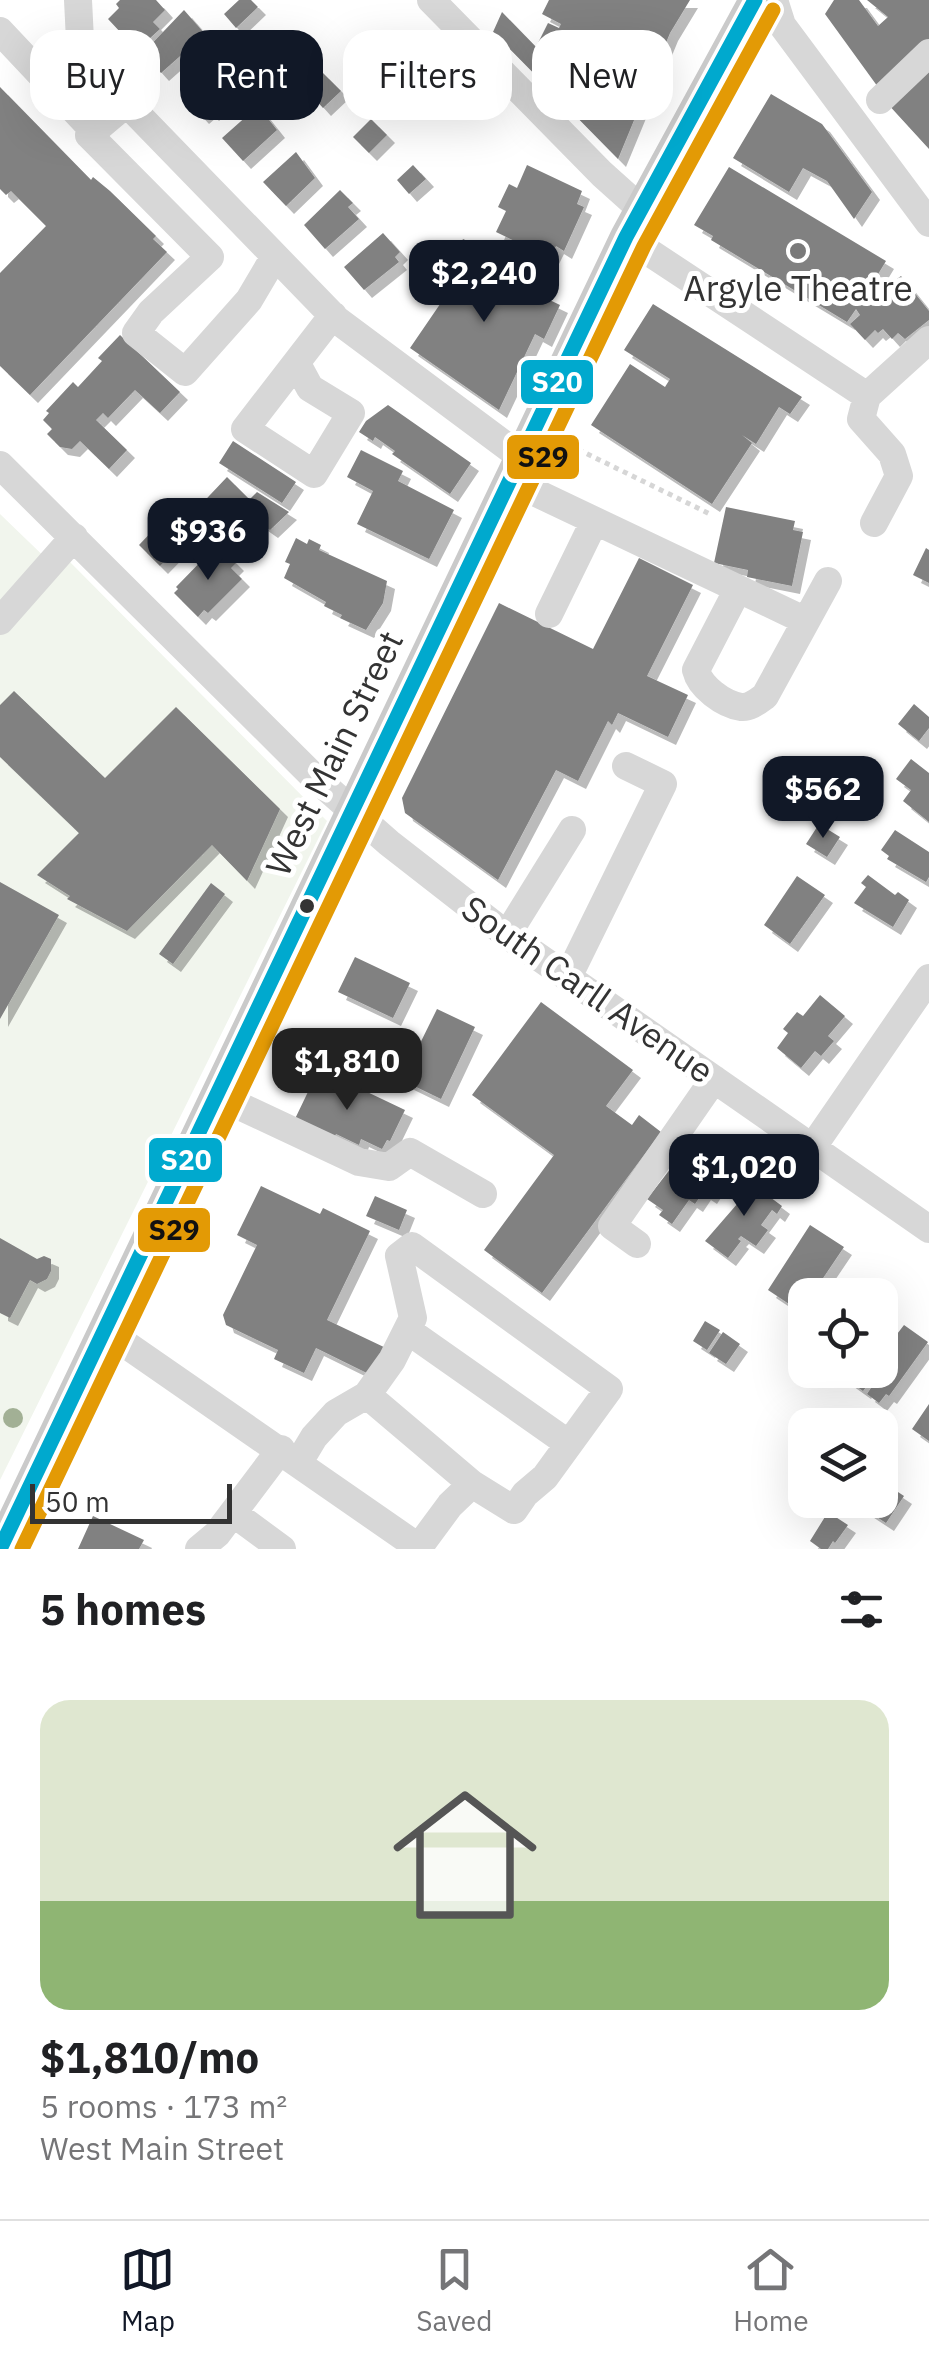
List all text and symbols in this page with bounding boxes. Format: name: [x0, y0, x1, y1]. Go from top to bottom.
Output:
chip: Buy: [30, 30, 160, 120]
chip: Rent: [180, 30, 323, 120]
chip: Filters: [343, 30, 512, 120]
chip: New: [532, 30, 673, 120]
pin: $2,240: [403, 240, 565, 325]
marker: Argyle Theatre: [787, 240, 809, 262]
text: $2,240: [431, 251, 537, 293]
place label: Argyle Theatre: [683, 265, 913, 311]
line badge: S20: [519, 358, 595, 406]
text: S20: [531, 363, 583, 400]
line badge: S29: [505, 433, 581, 481]
text: S29: [517, 438, 569, 475]
pin: $936: [149, 498, 267, 583]
text: $936: [170, 509, 246, 551]
street label: West Main Street: [255, 623, 413, 883]
pin: $562: [764, 756, 882, 841]
text: $562: [785, 767, 861, 809]
street label: South Carll Avenue: [453, 885, 723, 1093]
unlabelled marker: [297, 896, 317, 916]
pin: $1,810: [266, 1028, 428, 1113]
text: $1,810: [294, 1039, 400, 1081]
pin: $1,020: [663, 1134, 825, 1219]
line badge: S20: [147, 1136, 224, 1184]
text: S20: [160, 1141, 212, 1178]
text: $1,020: [691, 1145, 797, 1187]
line badge: S29: [136, 1206, 212, 1254]
text: S29: [148, 1211, 200, 1248]
map controls: [788, 1278, 898, 1518]
button: locate: [788, 1278, 898, 1388]
button: layers: [788, 1408, 898, 1518]
scale bar: [30, 1479, 232, 1524]
text: 50 m: [45, 1483, 110, 1520]
text: 5 homes: [40, 1582, 206, 1637]
icon: filters: [834, 1582, 889, 1637]
icon: home: [375, 1765, 555, 1945]
text: $1,810/mo: [40, 2030, 259, 2085]
text: 5 rooms · 173 m²: [40, 2085, 287, 2127]
text: West Main Street: [40, 2127, 284, 2169]
tab: Map: [120, 2242, 175, 2339]
tab: Saved: [416, 2242, 492, 2339]
tab: Home: [733, 2242, 809, 2339]

